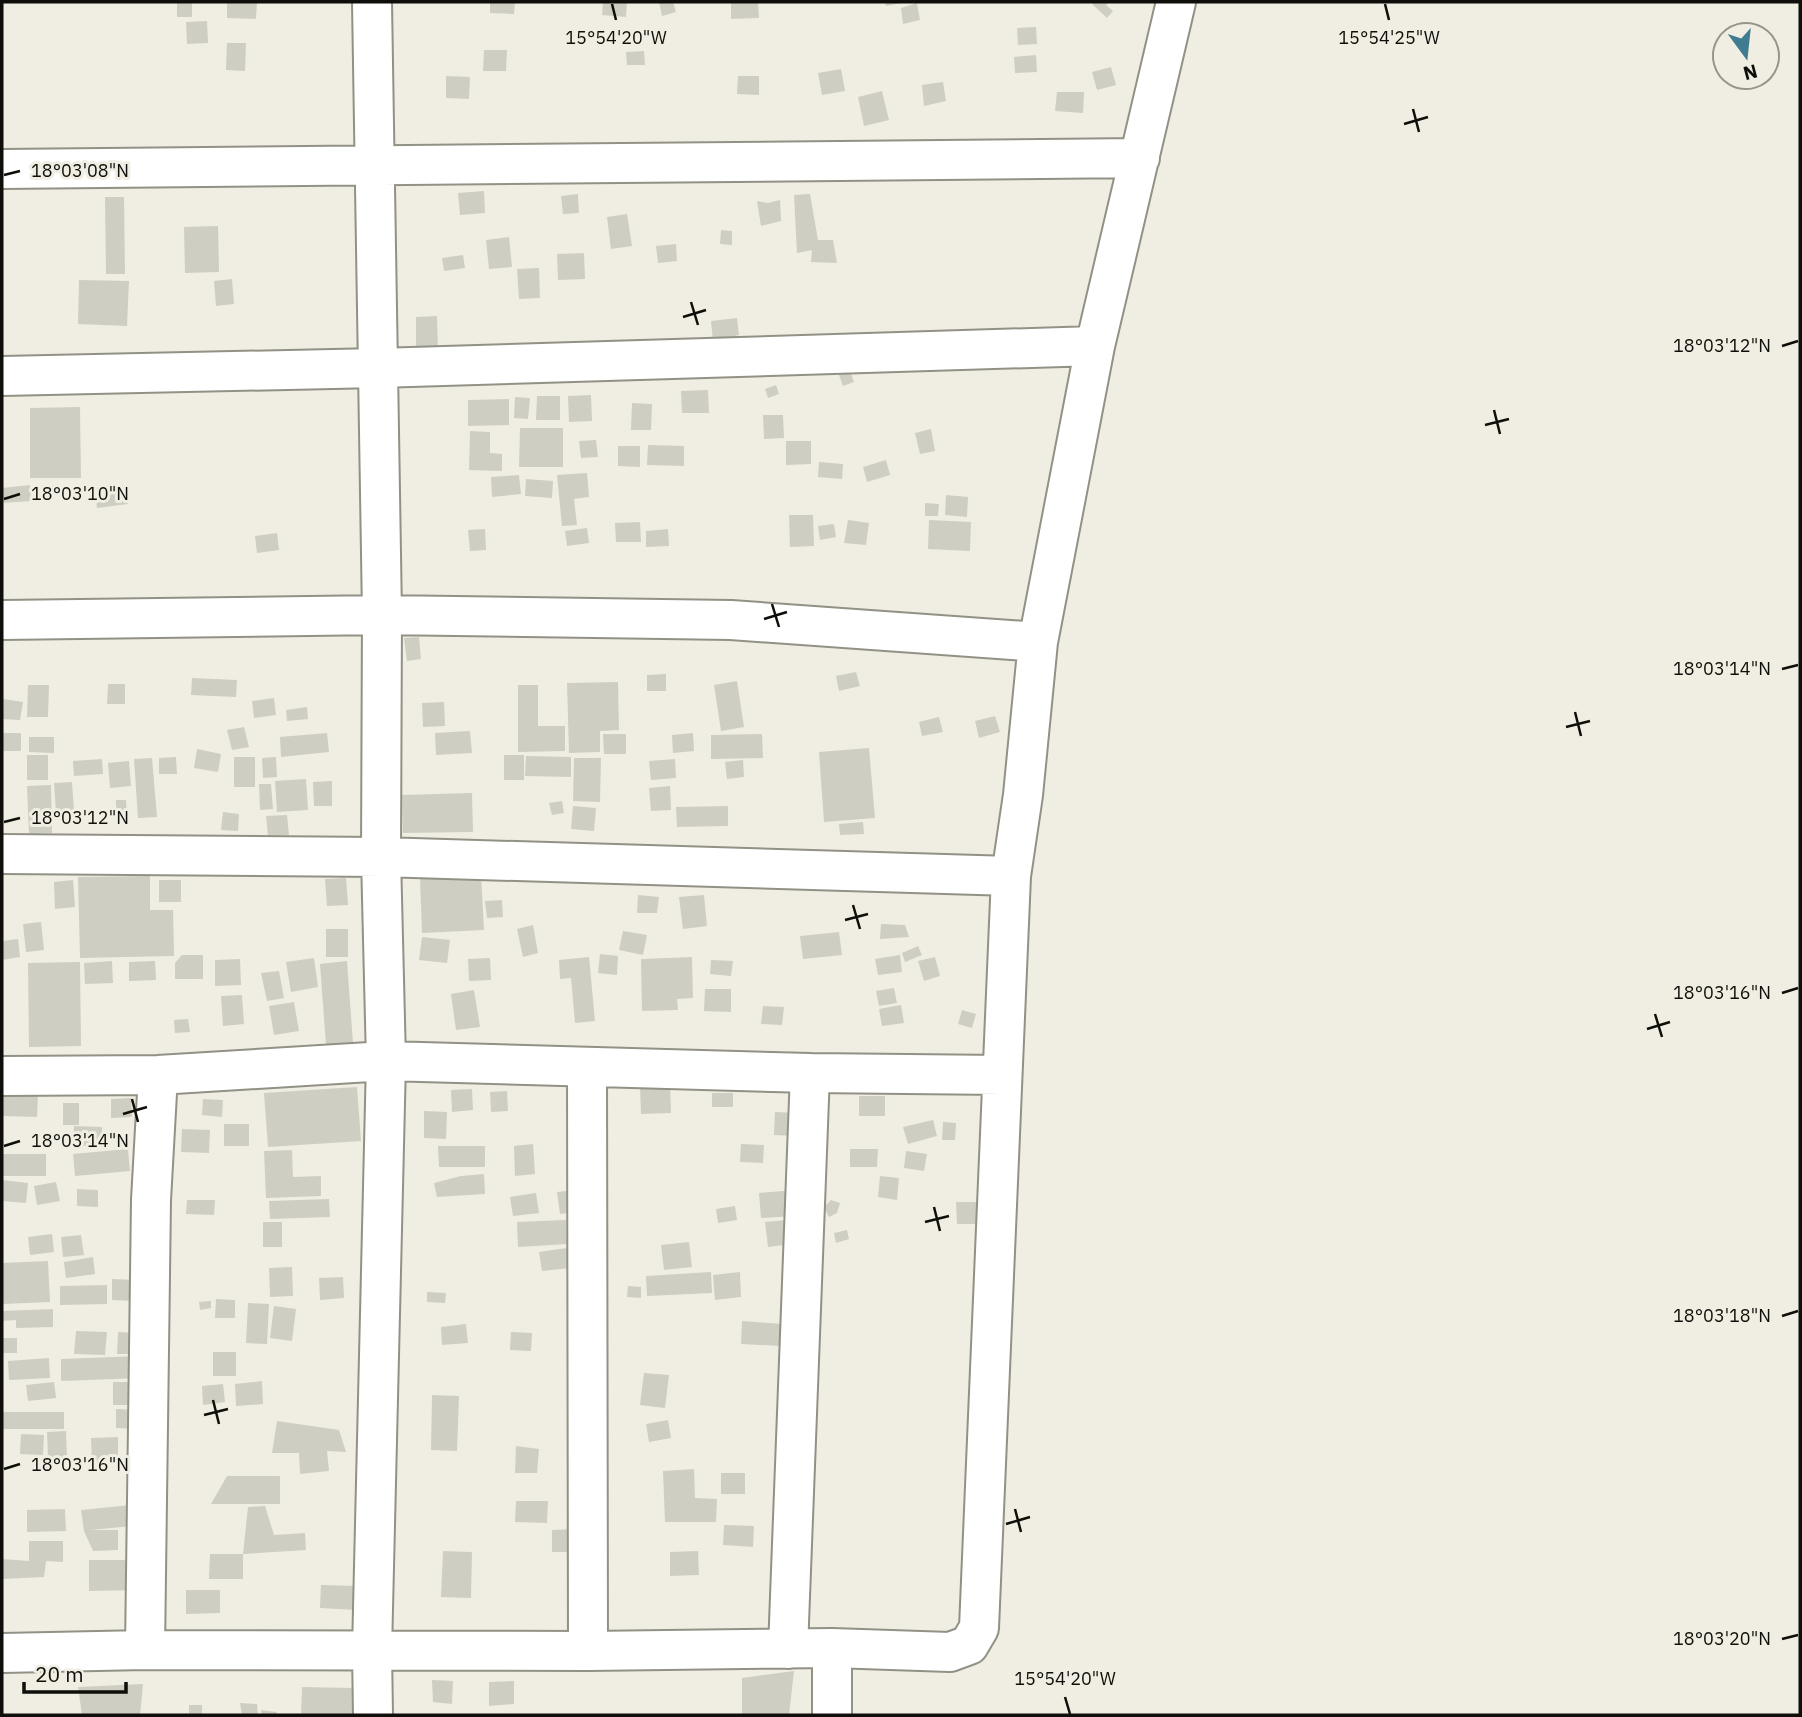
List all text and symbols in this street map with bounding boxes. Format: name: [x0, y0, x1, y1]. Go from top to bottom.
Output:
north arrow: [1711, 21, 1781, 91]
text: 15°54'20"W: [565, 26, 667, 49]
text: 15°54'25"W: [1338, 26, 1440, 49]
text: N: [1741, 59, 1760, 86]
text: 18°03'08"N: [31, 159, 129, 182]
text: 18°03'12"N: [1673, 334, 1771, 357]
text: 18°03'10"N: [31, 482, 129, 505]
text: 18°03'14"N: [1673, 657, 1771, 680]
text: 18°03'12"N: [31, 806, 129, 829]
text: 18°03'16"N: [1673, 981, 1771, 1004]
text: 18°03'14"N: [31, 1129, 129, 1152]
text: 18°03'18"N: [1673, 1304, 1771, 1327]
text: 18°03'16"N: [31, 1453, 129, 1476]
text: 18°03'20"N: [1673, 1627, 1771, 1650]
scale bar: [24, 1650, 126, 1694]
text: 20 m: [35, 1660, 84, 1688]
text: 15°54'20"W: [1014, 1667, 1116, 1690]

